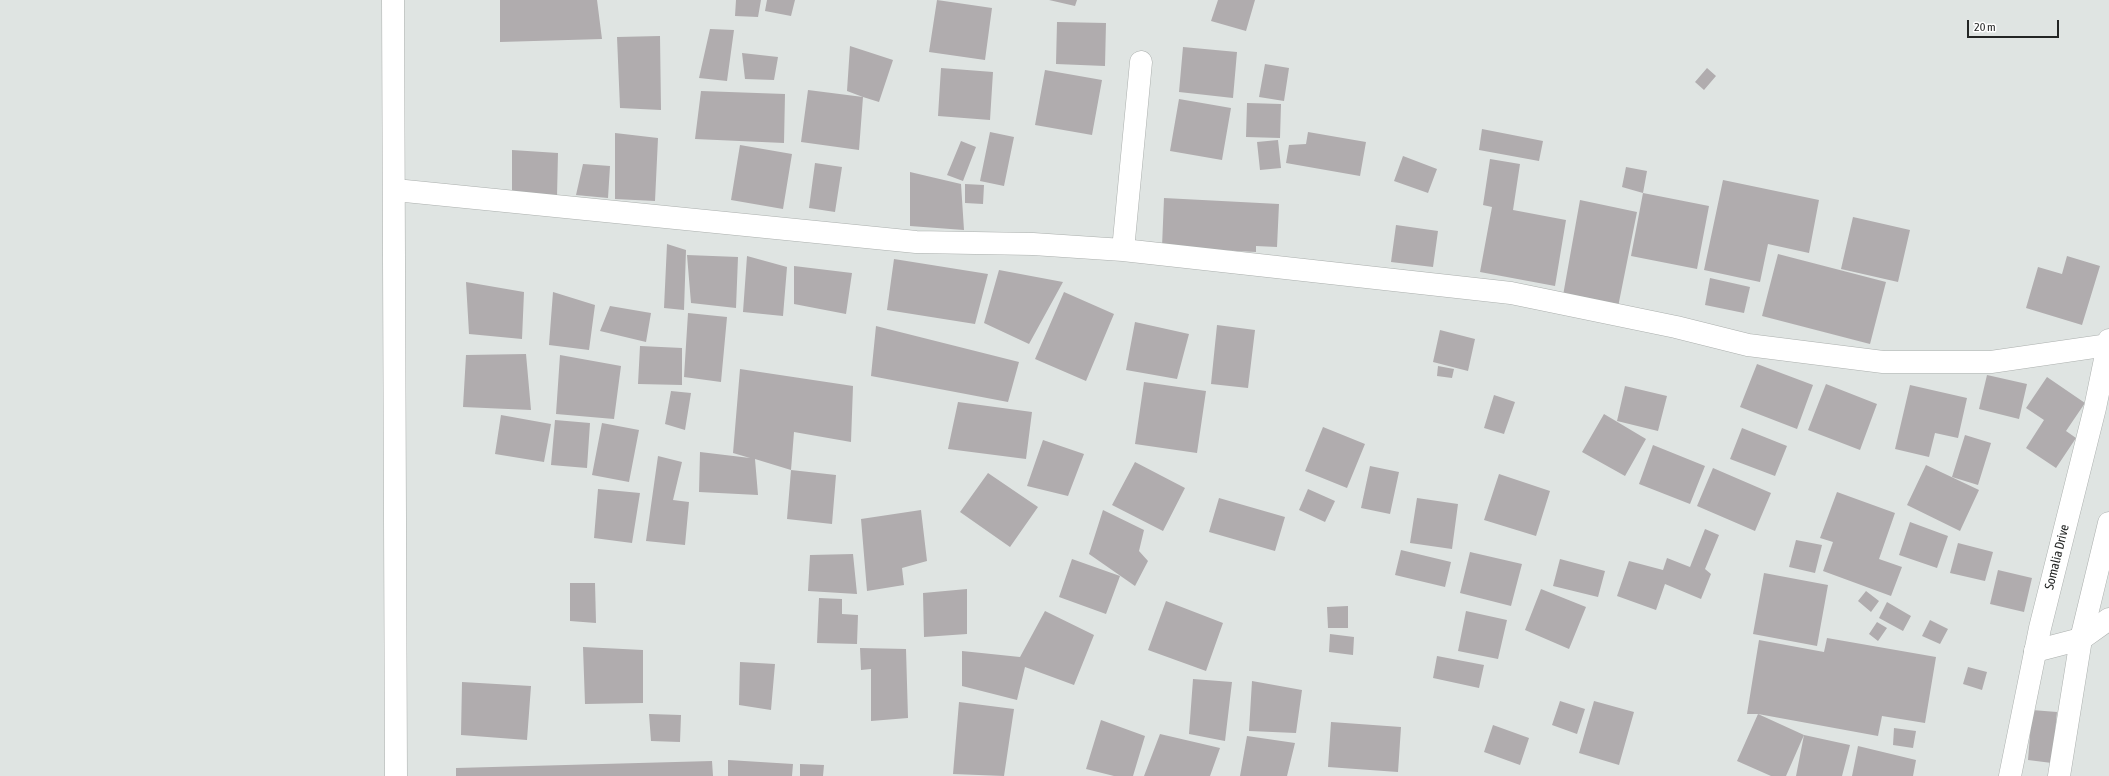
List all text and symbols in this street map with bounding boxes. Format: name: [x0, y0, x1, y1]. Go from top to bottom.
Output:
scale bar: [1969, 12, 2061, 38]
text: 20 m: [1974, 20, 1996, 34]
street label: Somalia Drive: [2041, 523, 2073, 591]

